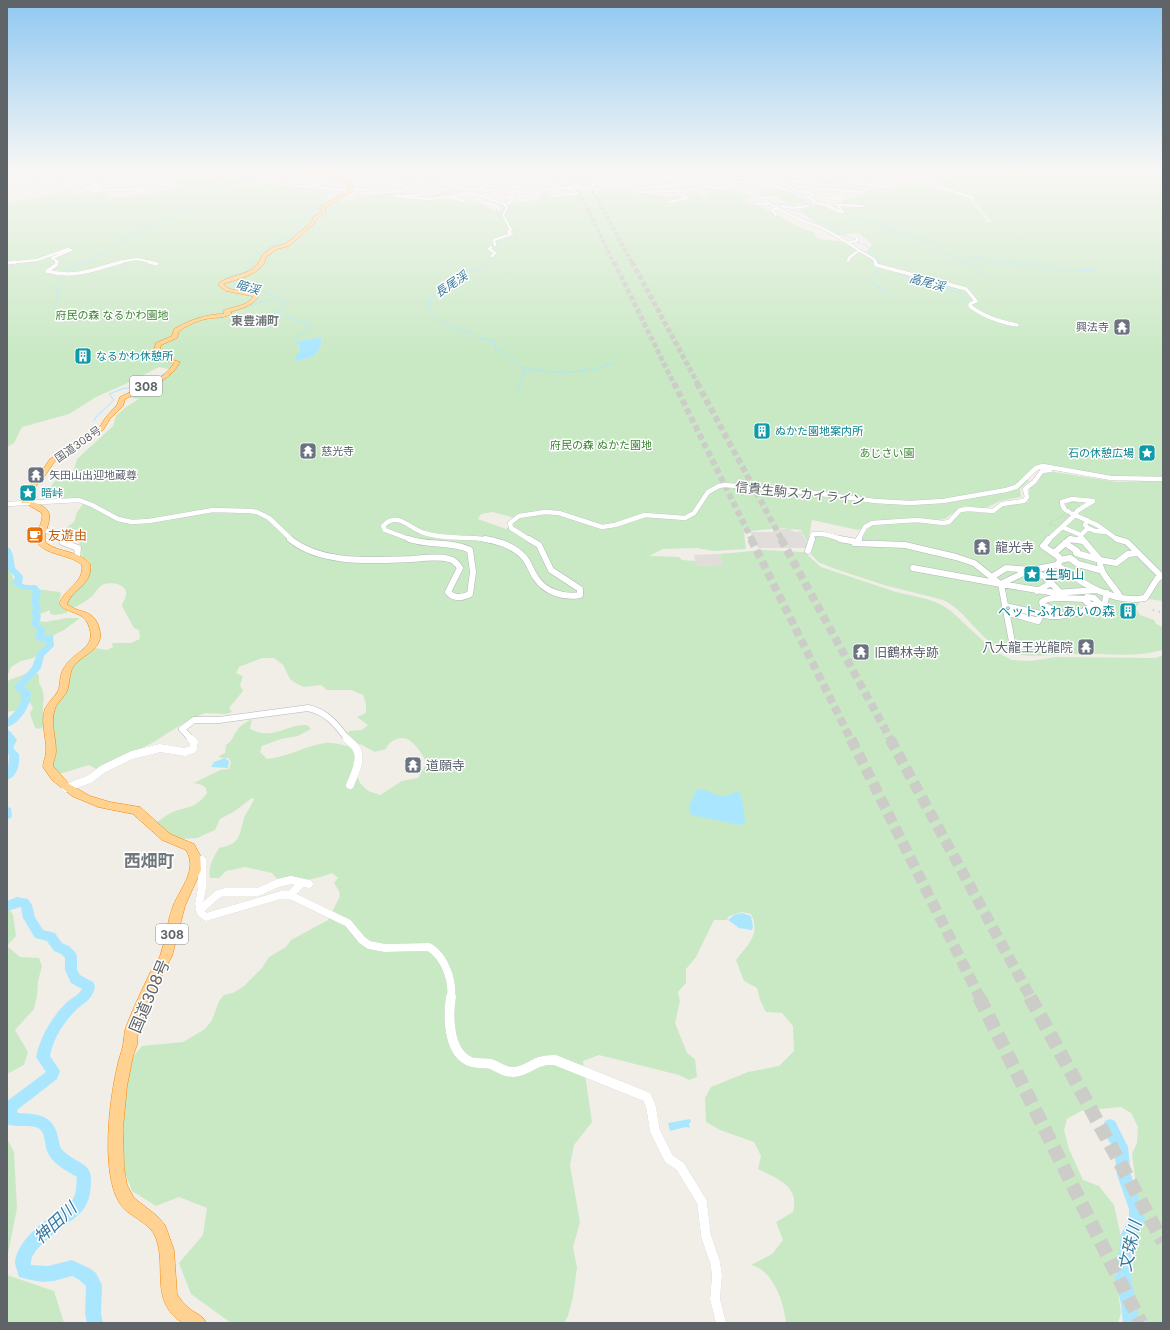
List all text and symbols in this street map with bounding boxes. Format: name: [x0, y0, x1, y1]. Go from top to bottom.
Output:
water label: 長尾渓: [432, 267, 472, 300]
water label: 高尾渓: [908, 270, 948, 294]
water label: 暗渓: [234, 276, 264, 298]
park label: 府民の森 なるかわ園地: [55, 308, 169, 322]
district label: 東豊浦町: [231, 313, 279, 328]
temple icon: 興法寺: [1112, 317, 1132, 337]
place label: 興法寺: [1076, 320, 1109, 334]
building icon: なるかわ休憩所: [73, 346, 93, 366]
place label: なるかわ休憩所: [96, 349, 174, 363]
road number: 308: [130, 376, 162, 396]
building icon: ぬかた園地案内所: [752, 421, 772, 441]
street label: 国道308号: [52, 423, 104, 465]
place label: ぬかた園地案内所: [775, 424, 864, 438]
park label: 府民の森 ぬかた園地: [550, 438, 652, 452]
temple icon: 慈光寺: [298, 441, 318, 461]
place icon: 石の休憩広場: [1137, 443, 1157, 463]
place label: 慈光寺: [321, 444, 354, 458]
park label: あじさい園: [860, 446, 915, 460]
place label: 石の休憩広場: [1068, 446, 1134, 460]
temple icon: 矢田山出迎地蔵尊: [26, 465, 46, 485]
place label: 矢田山出迎地蔵尊: [49, 468, 137, 482]
street label: 信貴生駒スカイライン: [735, 478, 865, 508]
place icon: 暗峠: [18, 483, 38, 503]
place label: 暗峠: [41, 486, 63, 500]
cafe icon: 友遊由: [25, 525, 45, 545]
place label: 友遊由: [48, 527, 87, 543]
temple icon: 龍光寺: [972, 537, 992, 557]
place label: 龍光寺: [995, 539, 1034, 555]
place icon: 生駒山: [1022, 564, 1042, 584]
place label: 生駒山: [1045, 566, 1084, 582]
building icon: ペットふれあいの森: [1118, 601, 1138, 621]
place label: ペットふれあいの森: [998, 603, 1115, 619]
temple icon: 八大龍王光龍院: [1076, 637, 1096, 657]
place label: 八大龍王光龍院: [982, 639, 1073, 655]
temple icon: 旧鶴林寺跡: [851, 642, 871, 662]
place label: 旧鶴林寺跡: [874, 644, 939, 660]
temple icon: 道願寺: [403, 755, 423, 775]
place label: 道願寺: [426, 757, 465, 773]
district label: 西畑町: [124, 851, 175, 871]
road number: 308: [156, 924, 188, 944]
street label: 国道308号: [125, 956, 173, 1036]
water label: 神田川: [30, 1197, 82, 1248]
water label: 文珠川: [1115, 1217, 1145, 1273]

